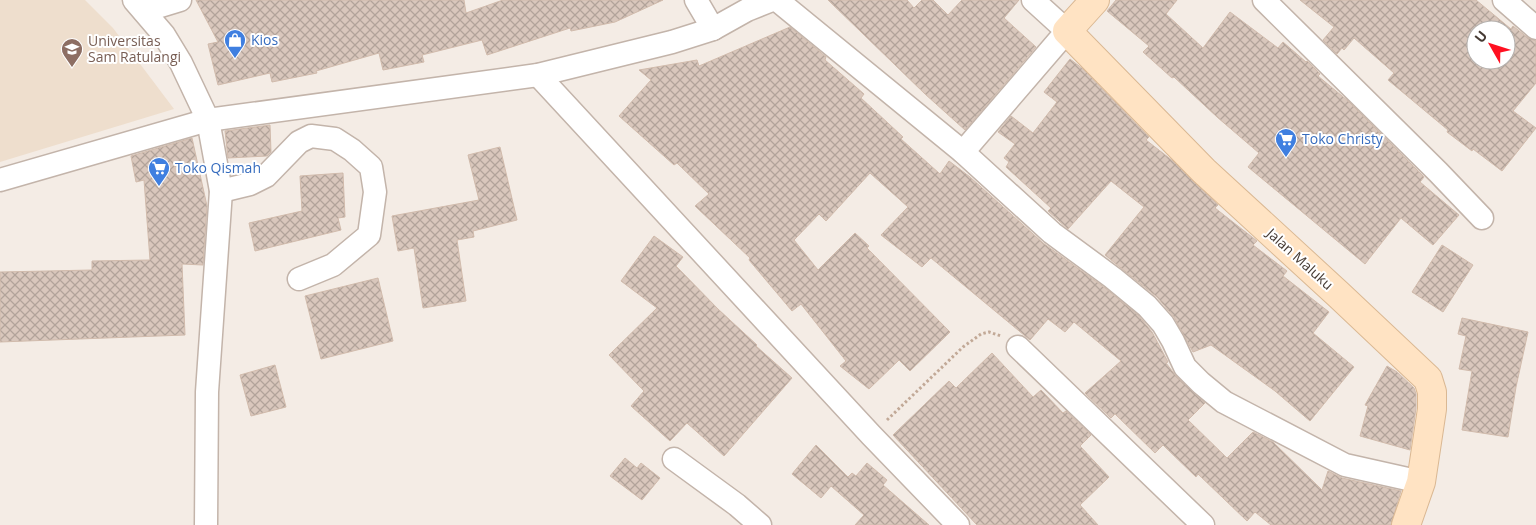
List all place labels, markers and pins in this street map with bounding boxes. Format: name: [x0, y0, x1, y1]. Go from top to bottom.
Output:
shop icon: Kios: [223, 28, 247, 59]
place label: Kios: [251, 30, 279, 49]
place label: Universitas Sam Ratulangi: [88, 31, 181, 66]
school or university icon: Universitas Sam Ratulangi: [60, 37, 84, 68]
supermarket icon: Toko Christy: [1274, 127, 1298, 158]
place label: Toko Christy: [1302, 129, 1384, 148]
supermarket icon: Toko Qismah: [147, 156, 171, 187]
place label: Toko Qismah: [175, 158, 261, 177]

